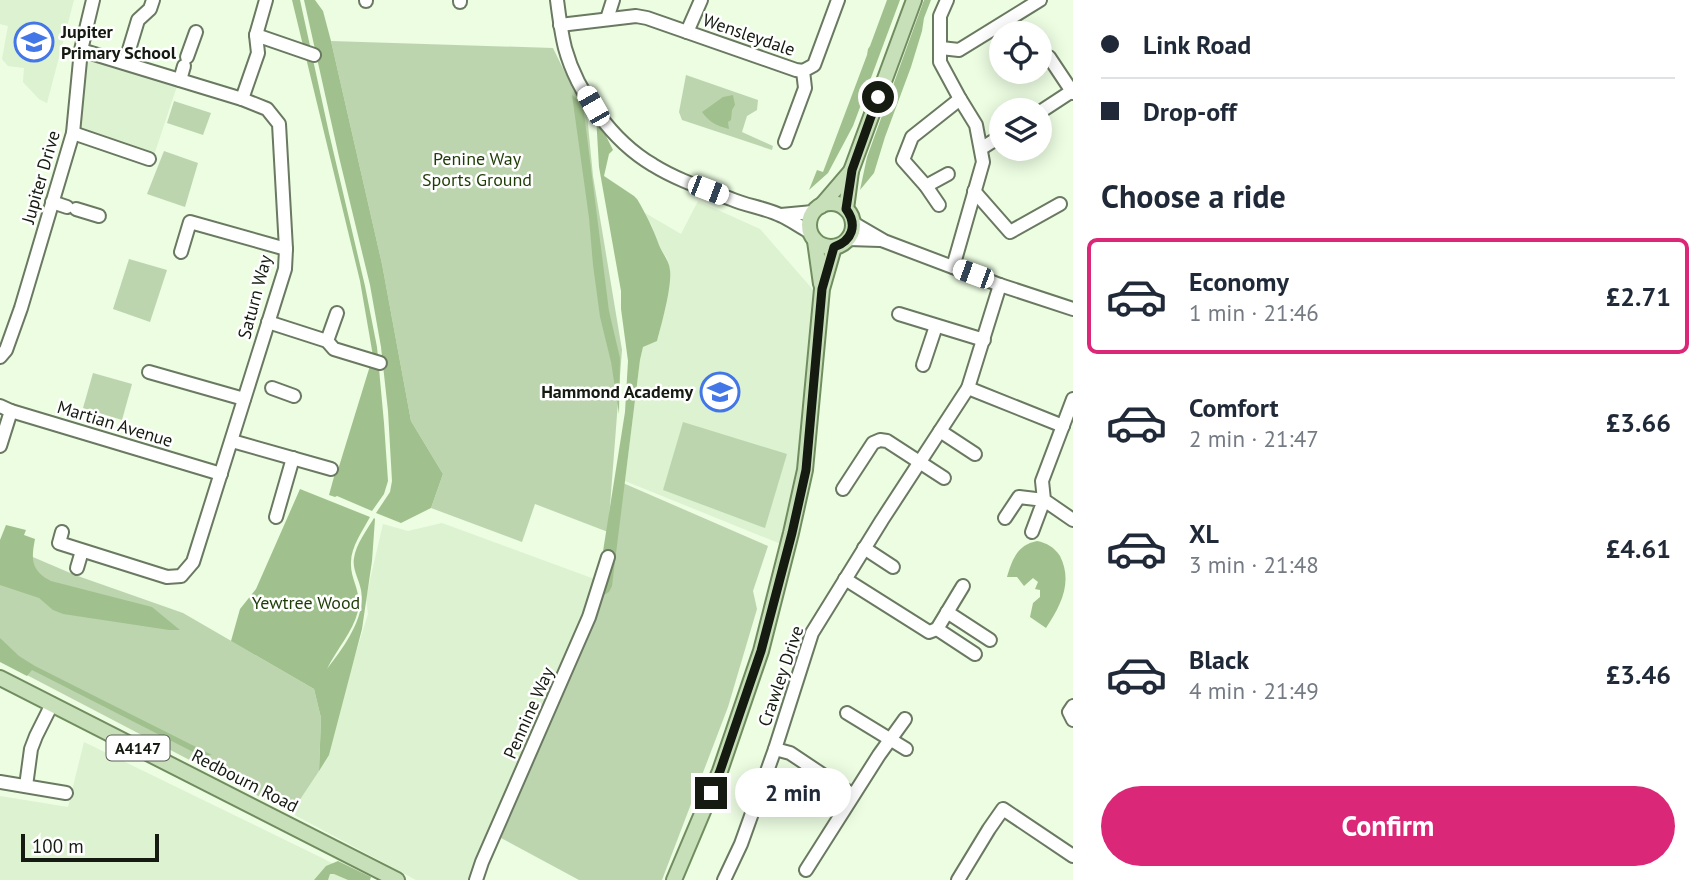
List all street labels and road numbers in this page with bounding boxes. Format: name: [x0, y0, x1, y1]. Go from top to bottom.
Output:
street label: Wensleydale: [700, 8, 798, 61]
street label: Jupiter Drive: [16, 128, 65, 227]
street label: Saturn Way: [232, 252, 277, 341]
street label: Martian Avenue: [54, 395, 176, 452]
street label: Crawley Drive: [753, 622, 809, 729]
street label: Pennine Way: [498, 663, 559, 762]
road number: A4147: [106, 736, 170, 761]
street label: Redbourn Road: [188, 744, 302, 817]

